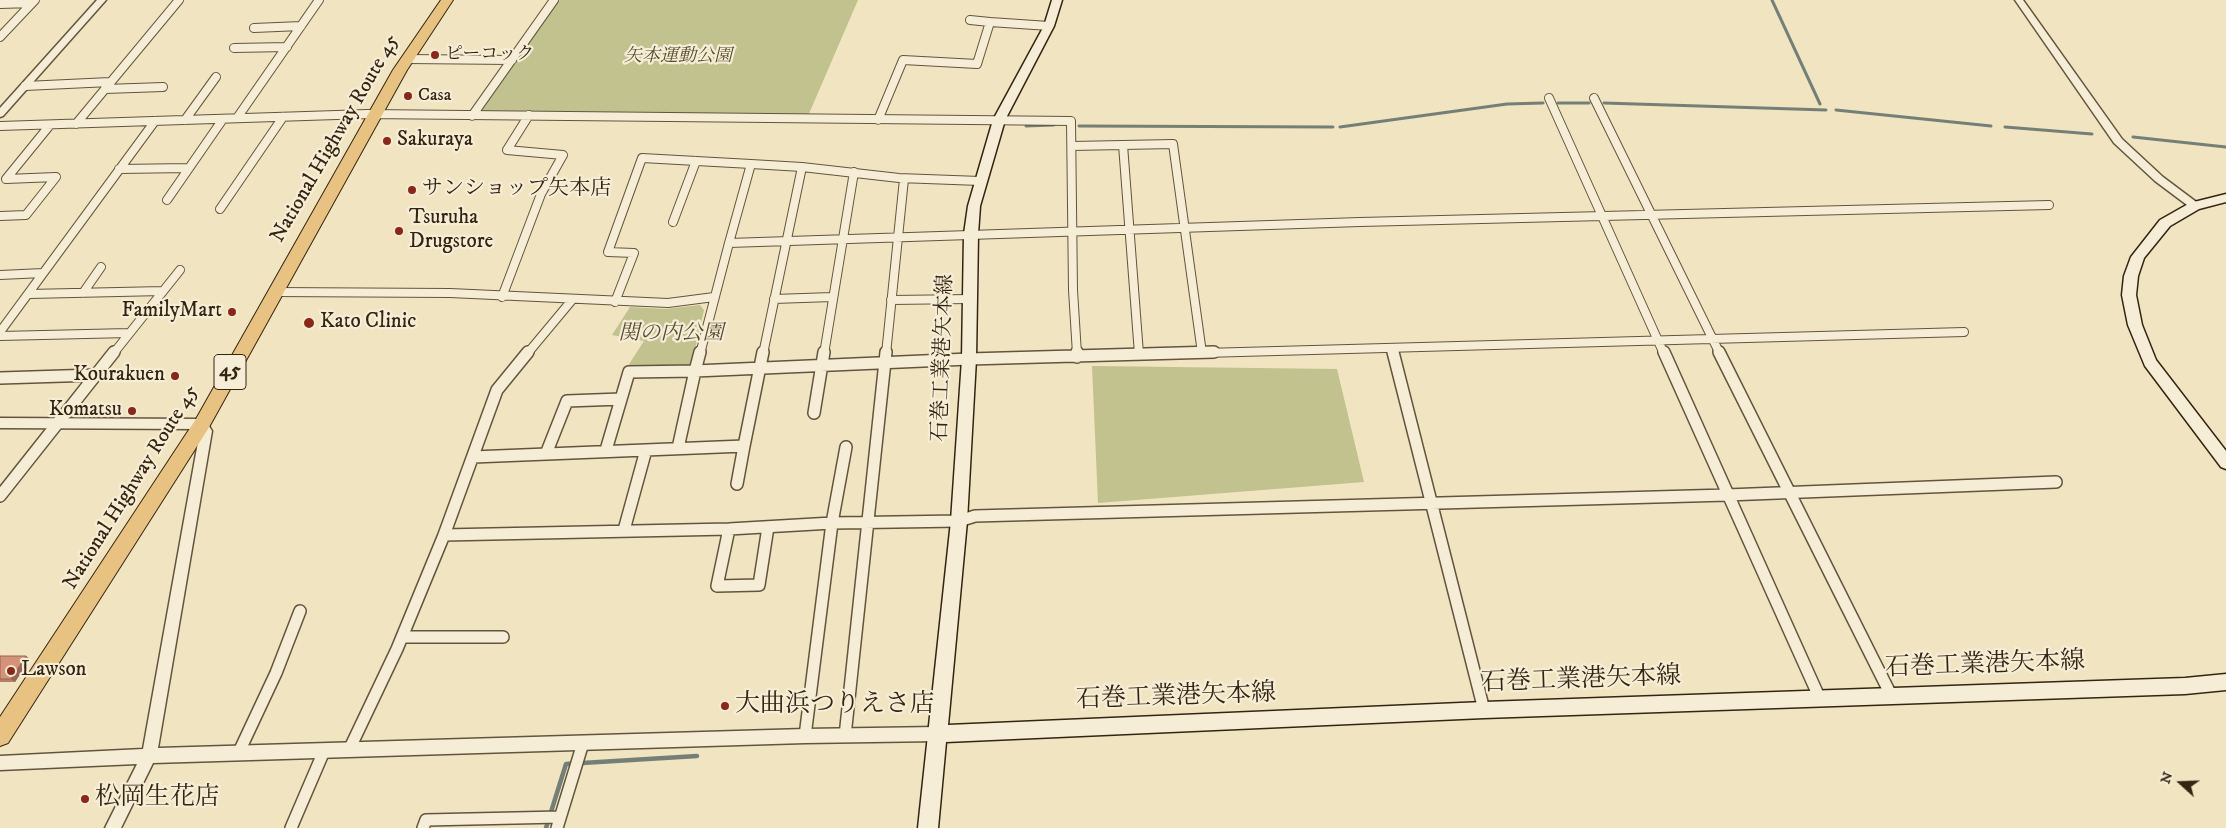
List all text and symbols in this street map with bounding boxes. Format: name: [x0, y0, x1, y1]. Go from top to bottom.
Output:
street label: National Highway Route 45: [266, 30, 406, 248]
place label: ピーコック: [445, 44, 534, 66]
park label: 矢本運動公園: [624, 46, 732, 68]
marker: ピーコック: [429, 49, 441, 61]
place label: Casa: [418, 85, 451, 107]
marker: Casa: [402, 90, 414, 102]
place label: Sakuraya: [397, 128, 473, 154]
marker: Sakuraya: [381, 135, 393, 147]
place label: サンショップ矢本店: [422, 177, 611, 203]
marker: サンショップ矢本店: [406, 184, 418, 196]
place label: Tsuruha Drugstore: [409, 206, 493, 256]
marker: Tsuruha Drugstore: [393, 225, 405, 237]
street label: 石巻工業港矢本線: [928, 274, 960, 442]
place label: FamilyMart: [121, 299, 222, 325]
marker: FamilyMart: [226, 306, 238, 318]
place label: Kato Clinic: [320, 310, 416, 336]
marker: Kato Clinic: [302, 316, 316, 330]
park label: 関の内公園: [619, 322, 723, 348]
road number: 45: [214, 354, 246, 390]
place label: Kourakuen: [73, 363, 165, 389]
marker: Kourakuen: [169, 370, 181, 382]
street label: National Highway Route 45: [59, 381, 205, 595]
place label: Komatsu: [49, 398, 122, 424]
marker: Komatsu: [126, 405, 138, 417]
street label: 石巻工業港矢本線: [1885, 648, 2085, 684]
place label: Lawson: [21, 658, 87, 684]
street label: 石巻工業港矢本線: [1481, 663, 1681, 699]
marker: Lawson: [5, 665, 17, 677]
street label: 石巻工業港矢本線: [1076, 680, 1276, 716]
place label: 大曲浜つりえさ店: [735, 691, 935, 721]
marker: 大曲浜つりえさ店: [719, 700, 731, 712]
north arrow: [2156, 758, 2206, 808]
text: N: [2156, 769, 2177, 786]
place label: 松岡生花店: [95, 784, 220, 814]
marker: 松岡生花店: [79, 793, 91, 805]

